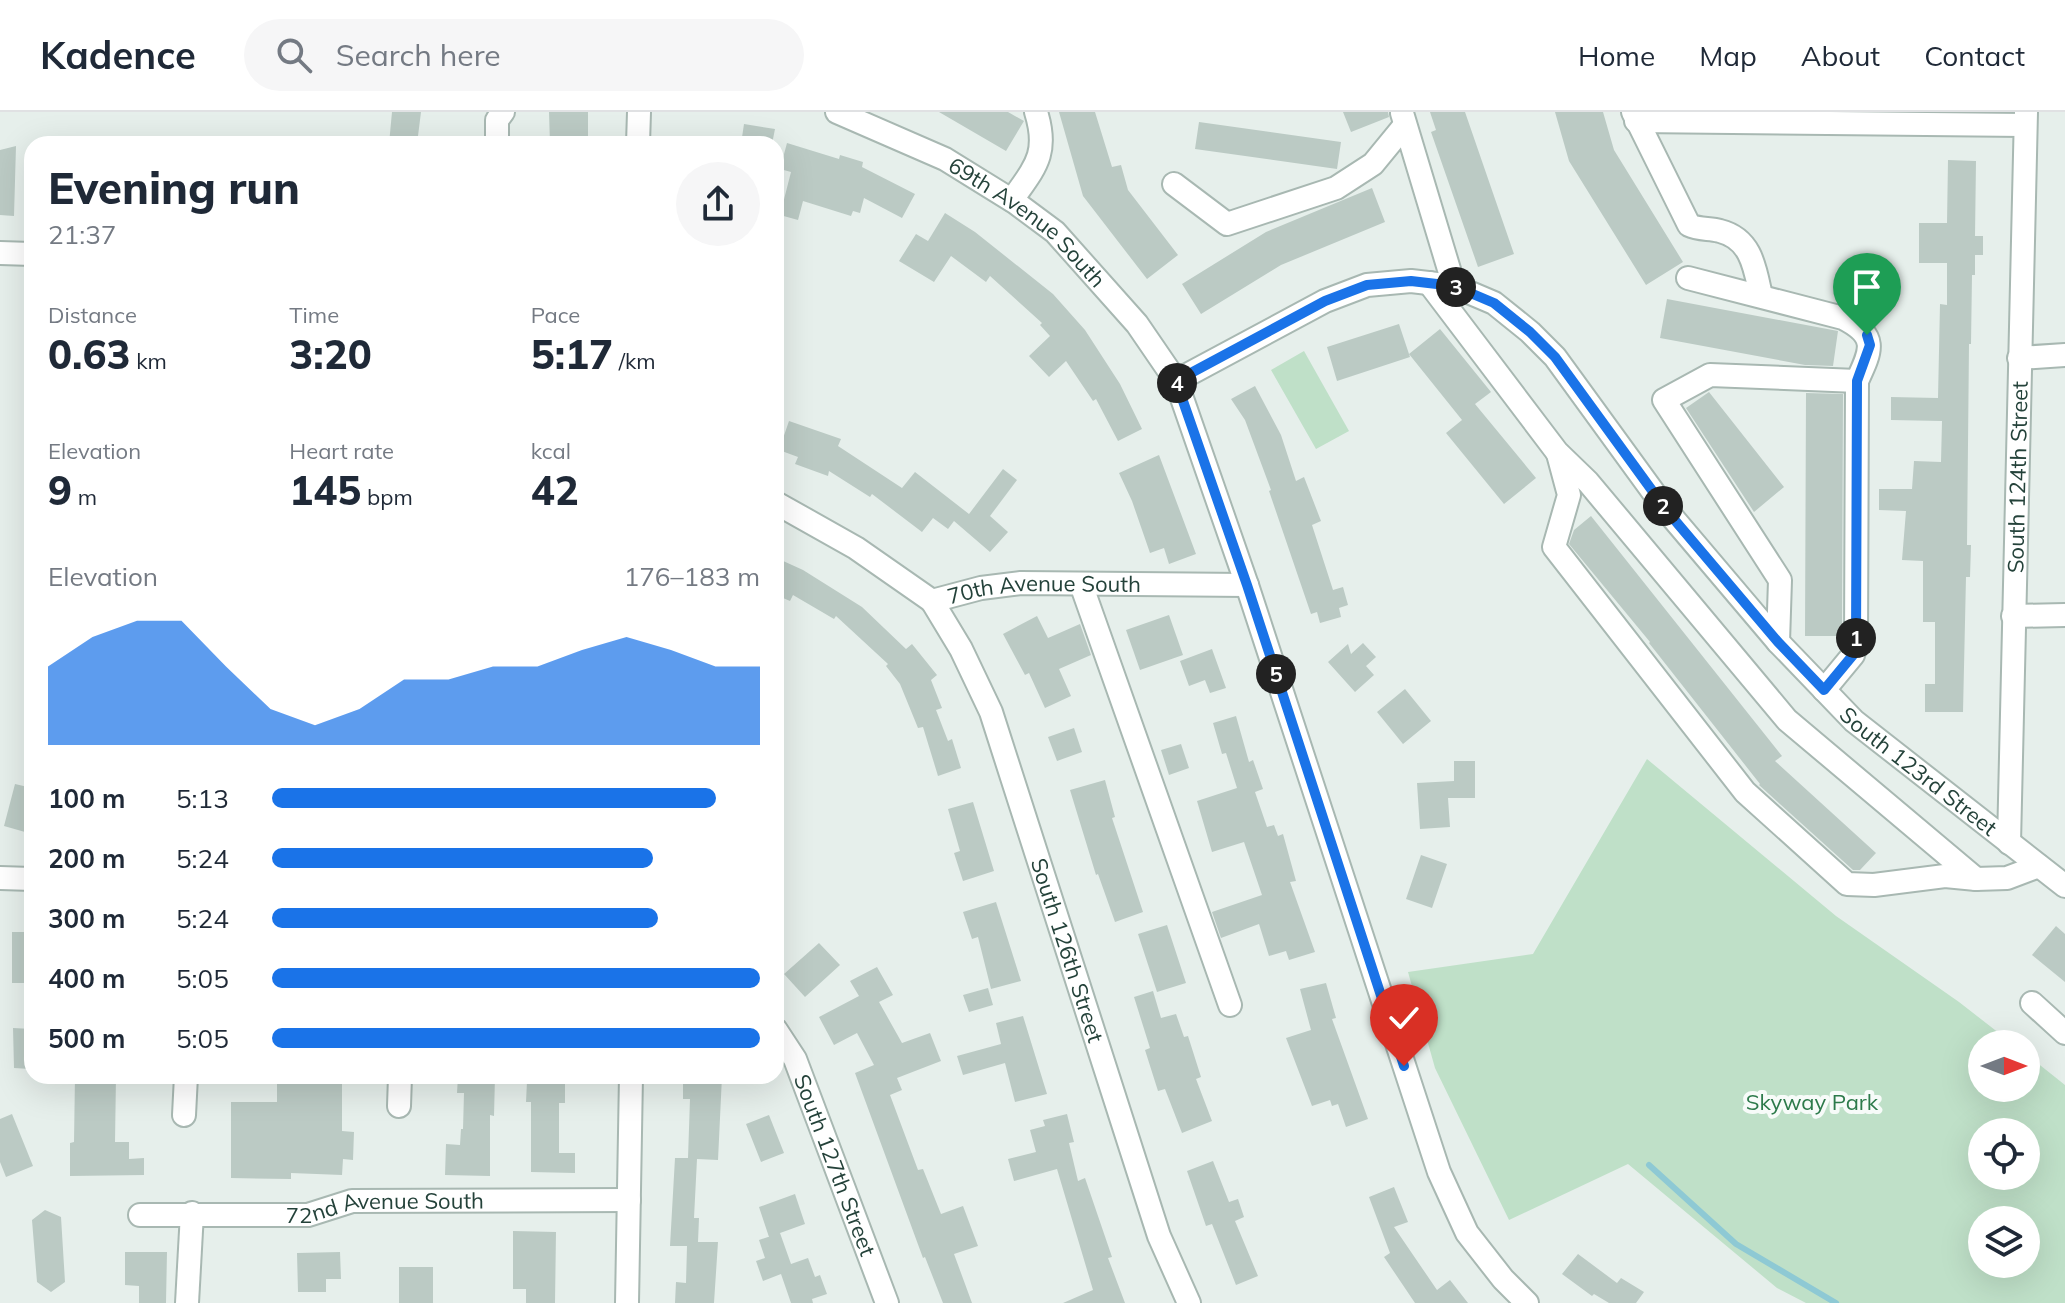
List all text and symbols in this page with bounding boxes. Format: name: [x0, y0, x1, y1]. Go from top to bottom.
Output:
search box: [244, 19, 804, 91]
text: Kadence: [40, 31, 196, 79]
icon: search: [272, 33, 316, 77]
text: Search here: [336, 36, 501, 74]
text: Home: [1578, 38, 1655, 73]
text: Map: [1699, 38, 1757, 73]
text: About: [1801, 38, 1880, 73]
text: Contact: [1924, 38, 2025, 73]
street label: 69th Avenue South: [943, 151, 1112, 293]
text: Evening run: [48, 160, 300, 215]
button: share: [676, 162, 760, 246]
text: 21:37: [48, 218, 116, 251]
pin: [1833, 253, 1901, 335]
icon: arrive: [1845, 265, 1889, 309]
pin: 3: [1436, 267, 1476, 307]
text: 3: [1449, 273, 1463, 301]
text: Distance: [48, 301, 137, 329]
text: Time: [289, 301, 339, 329]
text: Pace: [531, 301, 580, 329]
text: 0.63: [48, 329, 130, 379]
text: 3:20: [289, 329, 372, 379]
text: 5:17: [531, 329, 613, 379]
text: km: [130, 347, 167, 375]
text: /km: [613, 347, 656, 375]
pin: 4: [1157, 363, 1197, 403]
text: 4: [1170, 369, 1184, 397]
street label: South 124th Street: [2001, 380, 2034, 573]
text: Elevation: [48, 437, 141, 465]
text: Heart rate: [289, 437, 394, 465]
text: kcal: [531, 437, 571, 465]
text: 9: [48, 465, 72, 515]
text: 145: [289, 465, 361, 515]
text: 42: [531, 465, 579, 515]
text: m: [72, 483, 97, 511]
text: bpm: [361, 483, 413, 511]
pin: 2: [1643, 486, 1683, 526]
text: 2: [1656, 492, 1670, 520]
text: Elevation: [48, 560, 158, 593]
text: 176–183 m: [624, 560, 760, 593]
street label: 70th Avenue South: [944, 568, 1141, 610]
pin: 1: [1836, 618, 1876, 658]
text: 1: [1849, 624, 1863, 652]
pin: 5: [1256, 654, 1296, 694]
text: 5: [1269, 660, 1283, 688]
street label: South 123rd Street: [1834, 701, 2003, 842]
text: 100 m: [48, 782, 125, 815]
text: 5:13: [176, 782, 229, 815]
text: 200 m: [48, 842, 125, 875]
text: 5:24: [176, 842, 229, 875]
street label: South 126th Street: [1025, 854, 1110, 1046]
text: 300 m: [48, 902, 125, 935]
text: 5:24: [176, 902, 229, 935]
text: 400 m: [48, 962, 125, 995]
text: 5:05: [176, 962, 229, 995]
pin: [1370, 984, 1438, 1066]
icon: check: [1382, 996, 1426, 1040]
text: 500 m: [48, 1022, 125, 1055]
text: 5:05: [176, 1022, 229, 1055]
north arrow: [1968, 1030, 2040, 1102]
map controls: [1968, 1030, 2040, 1278]
street label: South 127th Street: [788, 1070, 882, 1260]
park label: Skyway Park: [1746, 1088, 1879, 1116]
button: locate: [1968, 1118, 2040, 1190]
street label: 72nd Avenue South: [286, 1186, 484, 1229]
button: layers: [1968, 1206, 2040, 1278]

